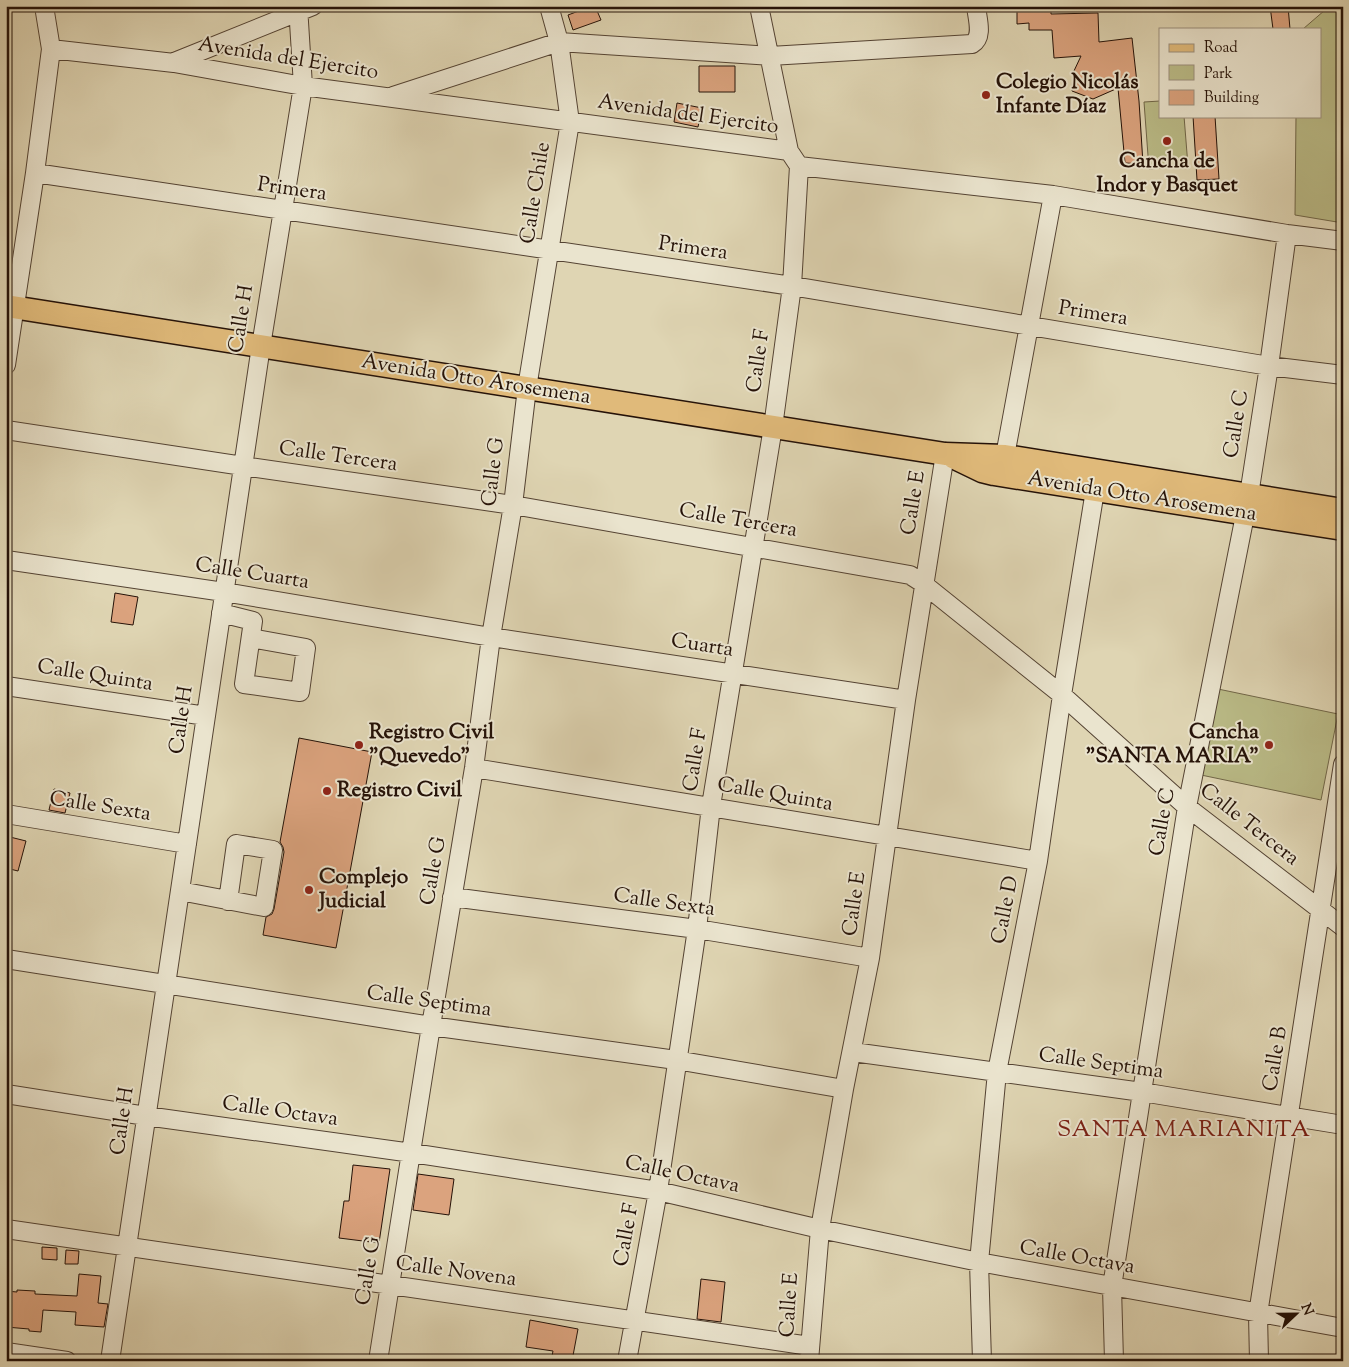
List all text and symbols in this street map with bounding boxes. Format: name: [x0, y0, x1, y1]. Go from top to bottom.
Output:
legend: [1159, 28, 1322, 118]
street label: Avenida del Ejercito: [196, 30, 380, 88]
text: Road: [1204, 38, 1238, 59]
text: Park: [1204, 64, 1233, 85]
place label: Colegio Nicolás Infante Díaz: [996, 68, 1138, 122]
street label: Avenida del Ejercito: [596, 87, 780, 143]
text: Building: [1204, 88, 1259, 109]
marker: Colegio Nicolás Infante Díaz: [980, 89, 992, 101]
marker: Cancha de Indor y Basquet: [1161, 135, 1173, 147]
street label: Calle Chile: [513, 140, 559, 246]
place label: Cancha de Indor y Basquet: [1096, 147, 1238, 201]
street label: Primera: [255, 170, 329, 210]
street label: Primera: [656, 229, 730, 269]
street label: Calle H: [222, 282, 262, 355]
street label: Primera: [1056, 294, 1130, 334]
street label: Calle F: [740, 327, 778, 395]
street label: Avenida Otto Arosemena: [359, 347, 593, 413]
street label: Calle C: [1217, 388, 1257, 460]
street label: Calle Tercera: [277, 434, 400, 480]
street label: Calle G: [475, 436, 513, 508]
street label: Avenida Otto Arosemena: [1025, 464, 1259, 530]
street label: Calle E: [894, 468, 934, 537]
street label: Calle Tercera: [677, 496, 800, 546]
street label: Calle Cuarta: [193, 550, 311, 598]
street label: Cuarta: [669, 626, 736, 666]
street label: Calle Quinta: [35, 652, 155, 700]
street label: Calle H: [162, 684, 202, 756]
place label: Registro Civil "Quevedo": [369, 718, 494, 772]
place label: Cancha "SANTA MARIA": [1086, 718, 1259, 772]
street label: Calle F: [676, 726, 716, 794]
marker: Registro Civil "Quevedo": [353, 739, 365, 751]
marker: Cancha "SANTA MARIA": [1263, 739, 1275, 751]
street label: Calle Quinta: [715, 770, 835, 820]
place label: Registro Civil: [337, 776, 462, 806]
street label: Calle Tercera: [1193, 776, 1306, 874]
street label: Calle Sexta: [47, 784, 153, 830]
marker: Registro Civil: [321, 785, 333, 797]
street label: Calle C: [1142, 785, 1184, 859]
street label: Calle G: [413, 834, 455, 908]
place label: Complejo Judicial: [317, 863, 409, 917]
street label: Calle E: [836, 870, 874, 938]
street label: Calle D: [985, 873, 1027, 947]
street label: Calle Sexta: [611, 881, 717, 925]
marker: Complejo Judicial: [303, 884, 315, 896]
street label: Calle Septima: [365, 978, 494, 1026]
street label: Calle B: [1256, 1024, 1296, 1094]
street label: Calle Septima: [1037, 1040, 1166, 1088]
street label: Calle H: [103, 1085, 143, 1157]
street label: Calle Octava: [220, 1089, 340, 1135]
district label: SANTA MARIANITA: [1057, 1113, 1311, 1147]
street label: Calle Octava: [622, 1148, 742, 1202]
street label: Calle F: [607, 1201, 647, 1269]
street label: Calle Octava: [1017, 1233, 1137, 1283]
street label: Calle G: [349, 1234, 389, 1308]
street label: Calle Novena: [394, 1249, 519, 1295]
street label: Calle E: [773, 1271, 807, 1338]
north arrow: [1272, 1290, 1322, 1340]
text: N: [1295, 1301, 1318, 1319]

